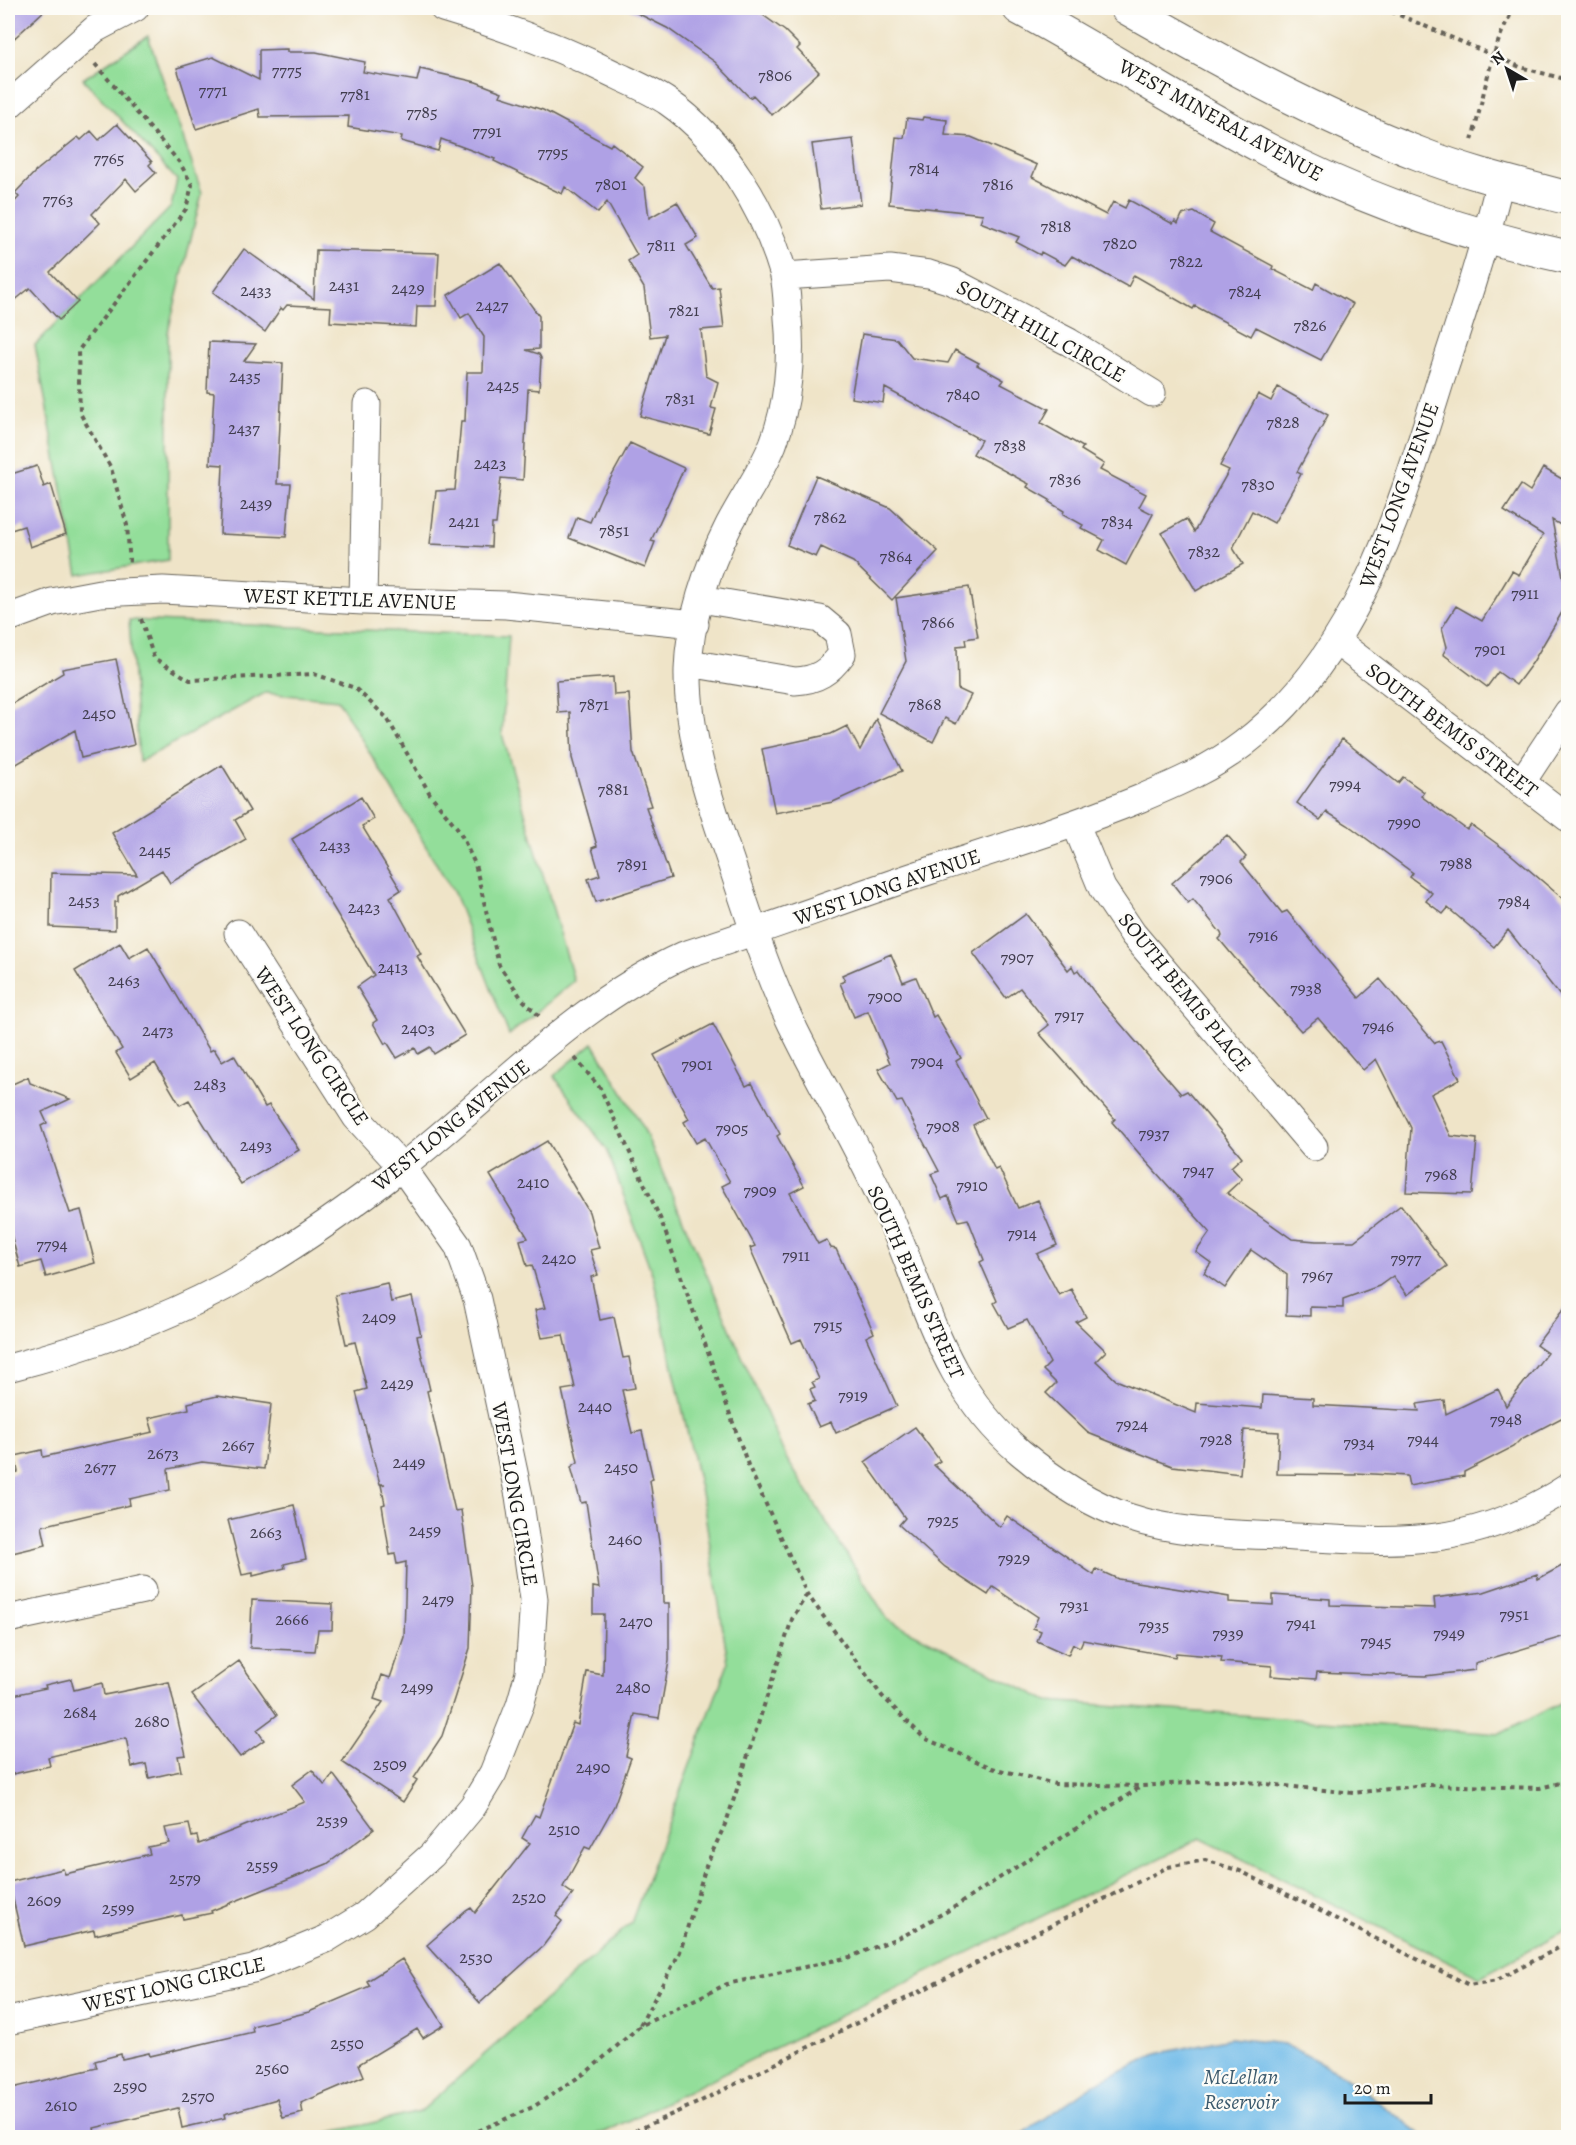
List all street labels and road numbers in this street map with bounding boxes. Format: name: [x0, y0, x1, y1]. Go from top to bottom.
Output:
street label: WEST MINERAL AVENUE: [1113, 52, 1328, 188]
street label: SOUTH HILL CIRCLE: [952, 273, 1130, 389]
street label: WEST LONG AVENUE: [1352, 398, 1446, 593]
street label: WEST KETTLE AVENUE: [242, 581, 457, 617]
street label: SOUTH BEMIS STREET: [1360, 656, 1544, 804]
street label: WEST LONG AVENUE: [789, 842, 984, 932]
street label: SOUTH BEMIS PLACE: [1112, 906, 1258, 1078]
street label: WEST LONG CIRCLE: [248, 960, 376, 1131]
street label: WEST LONG AVENUE: [365, 1053, 536, 1198]
street label: SOUTH BEMIS STREET: [861, 1181, 971, 1384]
street label: WEST LONG CIRCLE: [485, 1399, 545, 1588]
street label: WEST LONG CIRCLE: [79, 1949, 268, 2019]

